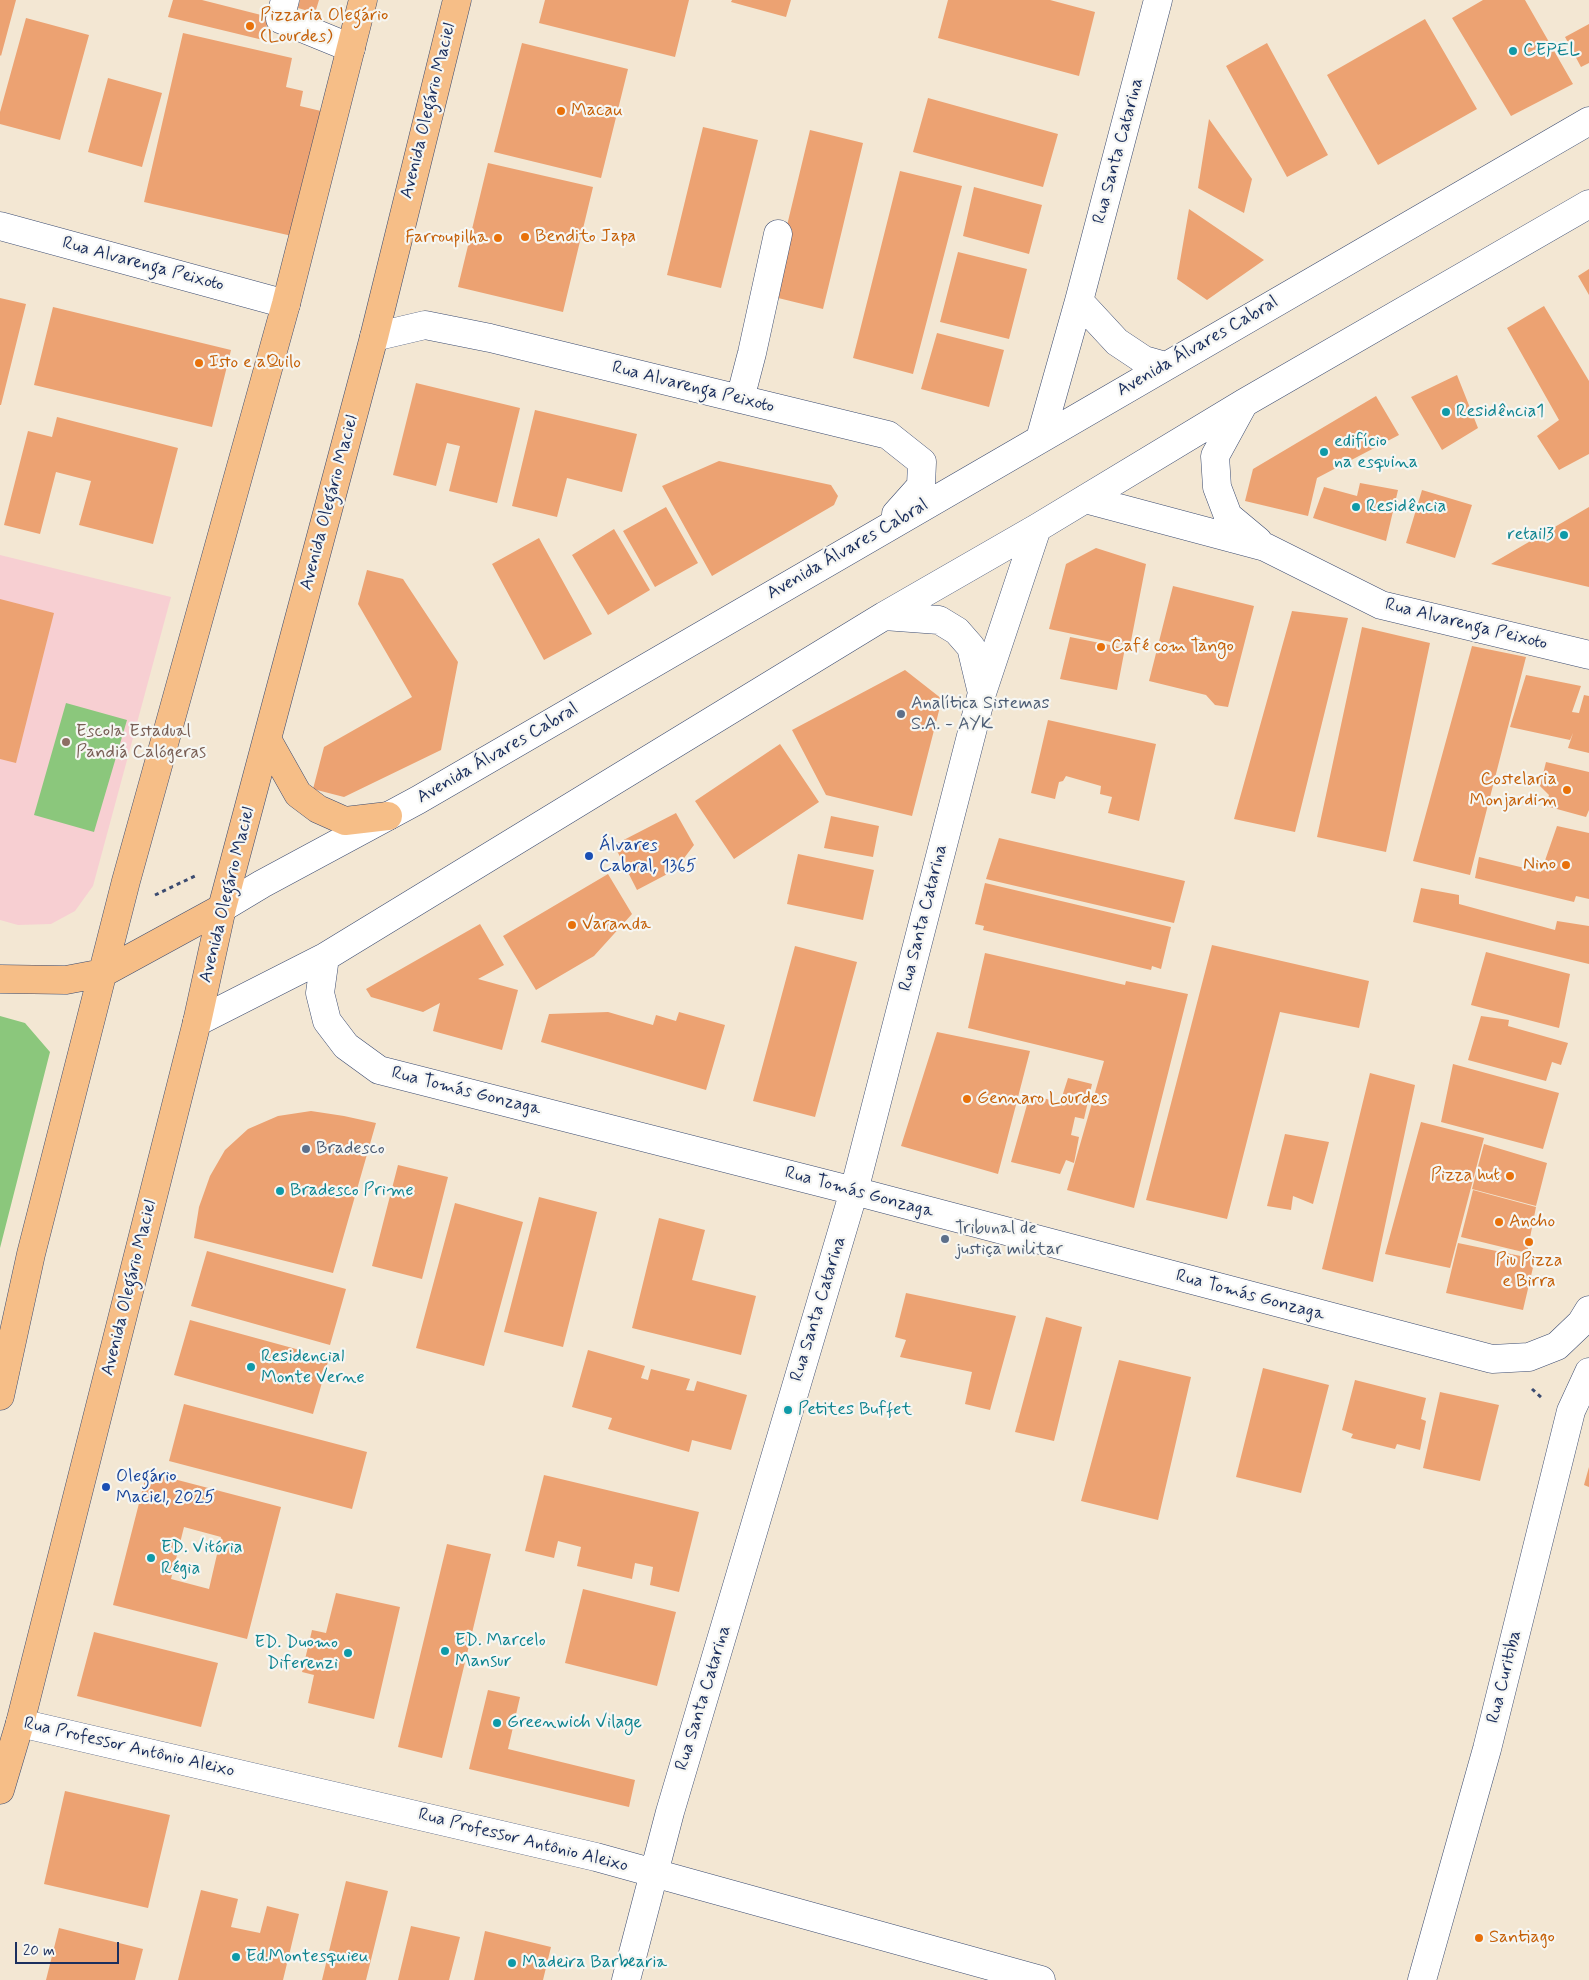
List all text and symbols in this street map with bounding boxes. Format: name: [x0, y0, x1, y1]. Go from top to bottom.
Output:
place label: Pizzaria Olegário (Lourdes): [260, 5, 388, 48]
marker: Pizzaria Olegário (Lourdes): [244, 20, 256, 32]
street label: Avenida Olegário Maciel: [397, 21, 461, 201]
place label: CEPEL: [1523, 40, 1580, 62]
marker: CEPEL: [1507, 45, 1519, 57]
street label: Rua Santa Catarina: [1089, 75, 1149, 227]
place label: Macau: [571, 100, 623, 122]
marker: Macau: [555, 105, 567, 117]
place label: Bendito Japa: [535, 226, 636, 248]
place label: Farroupilha: [405, 227, 488, 249]
marker: Bendito Japa: [519, 231, 531, 243]
marker: Farroupilha: [492, 232, 504, 244]
street label: Rua Alvarenga Peixoto: [60, 233, 226, 297]
street label: Avenida Álvares Cabral: [1114, 292, 1282, 402]
place label: Isto e aQuilo: [209, 352, 301, 374]
marker: Isto e aQuilo: [193, 357, 205, 369]
street label: Rua Alvarenga Peixoto: [610, 357, 776, 419]
place label: Residência1: [1456, 401, 1544, 423]
marker: Residência1: [1440, 406, 1452, 418]
street label: Avenida Olegário Maciel: [296, 413, 364, 593]
place label: edifício na esquina: [1334, 431, 1418, 474]
marker: edifício na esquina: [1318, 446, 1330, 458]
street label: Avenida Álvares Cabral: [764, 495, 932, 605]
place label: Residência: [1366, 496, 1446, 518]
marker: Residência: [1350, 501, 1362, 513]
place label: retail3: [1507, 524, 1554, 546]
marker: retail3: [1558, 529, 1570, 541]
street label: Rua Alvarenga Peixoto: [1383, 594, 1549, 656]
place label: Café com Tango: [1111, 636, 1234, 658]
marker: Café com Tango: [1095, 641, 1107, 653]
place label: Analítica Sistemas S.A. - AYK: [911, 693, 1050, 736]
street label: Avenida Álvares Cabral: [414, 699, 582, 809]
marker: Analítica Sistemas S.A. - AYK: [895, 708, 907, 720]
place label: Escola Estadual Pandiá Calógeras: [76, 721, 206, 764]
marker: Escola Estadual Pandiá Calógeras: [60, 736, 72, 748]
place label: Costelaria Monjardim: [1470, 769, 1557, 812]
marker: Costelaria Monjardim: [1561, 784, 1573, 796]
street label: Avenida Olegário Maciel: [196, 805, 260, 985]
place label: Álvares Cabral, 1365: [599, 835, 696, 878]
street label: Rua Santa Catarina: [895, 842, 953, 994]
marker: Álvares Cabral, 1365: [583, 850, 595, 862]
place label: Nino: [1523, 854, 1556, 876]
marker: Nino: [1560, 859, 1572, 871]
place label: Varanda: [582, 914, 651, 936]
marker: Varanda: [566, 919, 578, 931]
street label: Rua Tomás Gonzaga: [389, 1063, 543, 1121]
place label: Gennaro Lourdes: [977, 1088, 1107, 1110]
marker: Gennaro Lourdes: [961, 1093, 973, 1105]
place label: Bradesco: [316, 1138, 385, 1160]
marker: Bradesco: [300, 1143, 312, 1155]
street label: Rua Tomás Gonzaga: [782, 1163, 936, 1223]
place label: Pizza hut: [1431, 1165, 1500, 1187]
marker: Pizza hut: [1504, 1170, 1516, 1182]
place label: Bradesco Prime: [290, 1180, 414, 1202]
marker: Bradesco Prime: [274, 1185, 286, 1197]
street label: Avenida Olegário Maciel: [98, 1198, 162, 1378]
place label: Ancho: [1509, 1211, 1555, 1233]
marker: Ancho: [1493, 1216, 1505, 1228]
place label: Tribunal de justiça militar: [955, 1218, 1063, 1260]
marker: Tribunal de justiça militar: [939, 1233, 951, 1245]
street label: Rua Santa Catarina: [787, 1234, 851, 1384]
marker: Piu Pizza e Birra: [1523, 1236, 1535, 1248]
place label: Piu Pizza e Birra: [1496, 1250, 1562, 1292]
street label: Rua Tomás Gonzaga: [1173, 1266, 1327, 1326]
place label: Residencial Monte Verne: [261, 1346, 365, 1388]
marker: Residencial Monte Verne: [245, 1361, 257, 1373]
place label: Petites Buffet: [798, 1399, 912, 1421]
marker: Petites Buffet: [782, 1404, 794, 1416]
place label: Olegário Maciel, 2025: [116, 1466, 215, 1508]
marker: Olegário Maciel, 2025: [100, 1481, 112, 1493]
place label: ED. Vitória Régia: [161, 1537, 243, 1580]
marker: ED. Vitória Régia: [145, 1552, 157, 1564]
street label: Rua Santa Catarina: [672, 1623, 736, 1773]
street label: Rua Curitiba: [1483, 1628, 1527, 1726]
place label: ED. Marcelo Mansur: [455, 1630, 546, 1672]
place label: ED. Duomo Diferenzi: [255, 1632, 338, 1675]
marker: ED. Marcelo Mansur: [439, 1645, 451, 1657]
marker: ED. Duomo Diferenzi: [342, 1647, 354, 1659]
place label: Greenwich Vilage: [507, 1712, 642, 1734]
street label: Rua Professor Antônio Aleixo: [21, 1713, 237, 1783]
marker: Greenwich Vilage: [491, 1717, 503, 1729]
street label: Rua Professor Antônio Aleixo: [416, 1804, 630, 1878]
place label: Santiago: [1489, 1927, 1555, 1949]
scale bar: [18, 1932, 121, 1964]
marker: Santiago: [1473, 1932, 1485, 1944]
text: 20 m: [23, 1941, 55, 1961]
place label: Ed.Montesquieu: [246, 1946, 369, 1968]
marker: Ed.Montesquieu: [230, 1951, 242, 1963]
place label: Madeira Barbearia: [522, 1952, 667, 1974]
marker: Madeira Barbearia: [506, 1957, 518, 1969]

